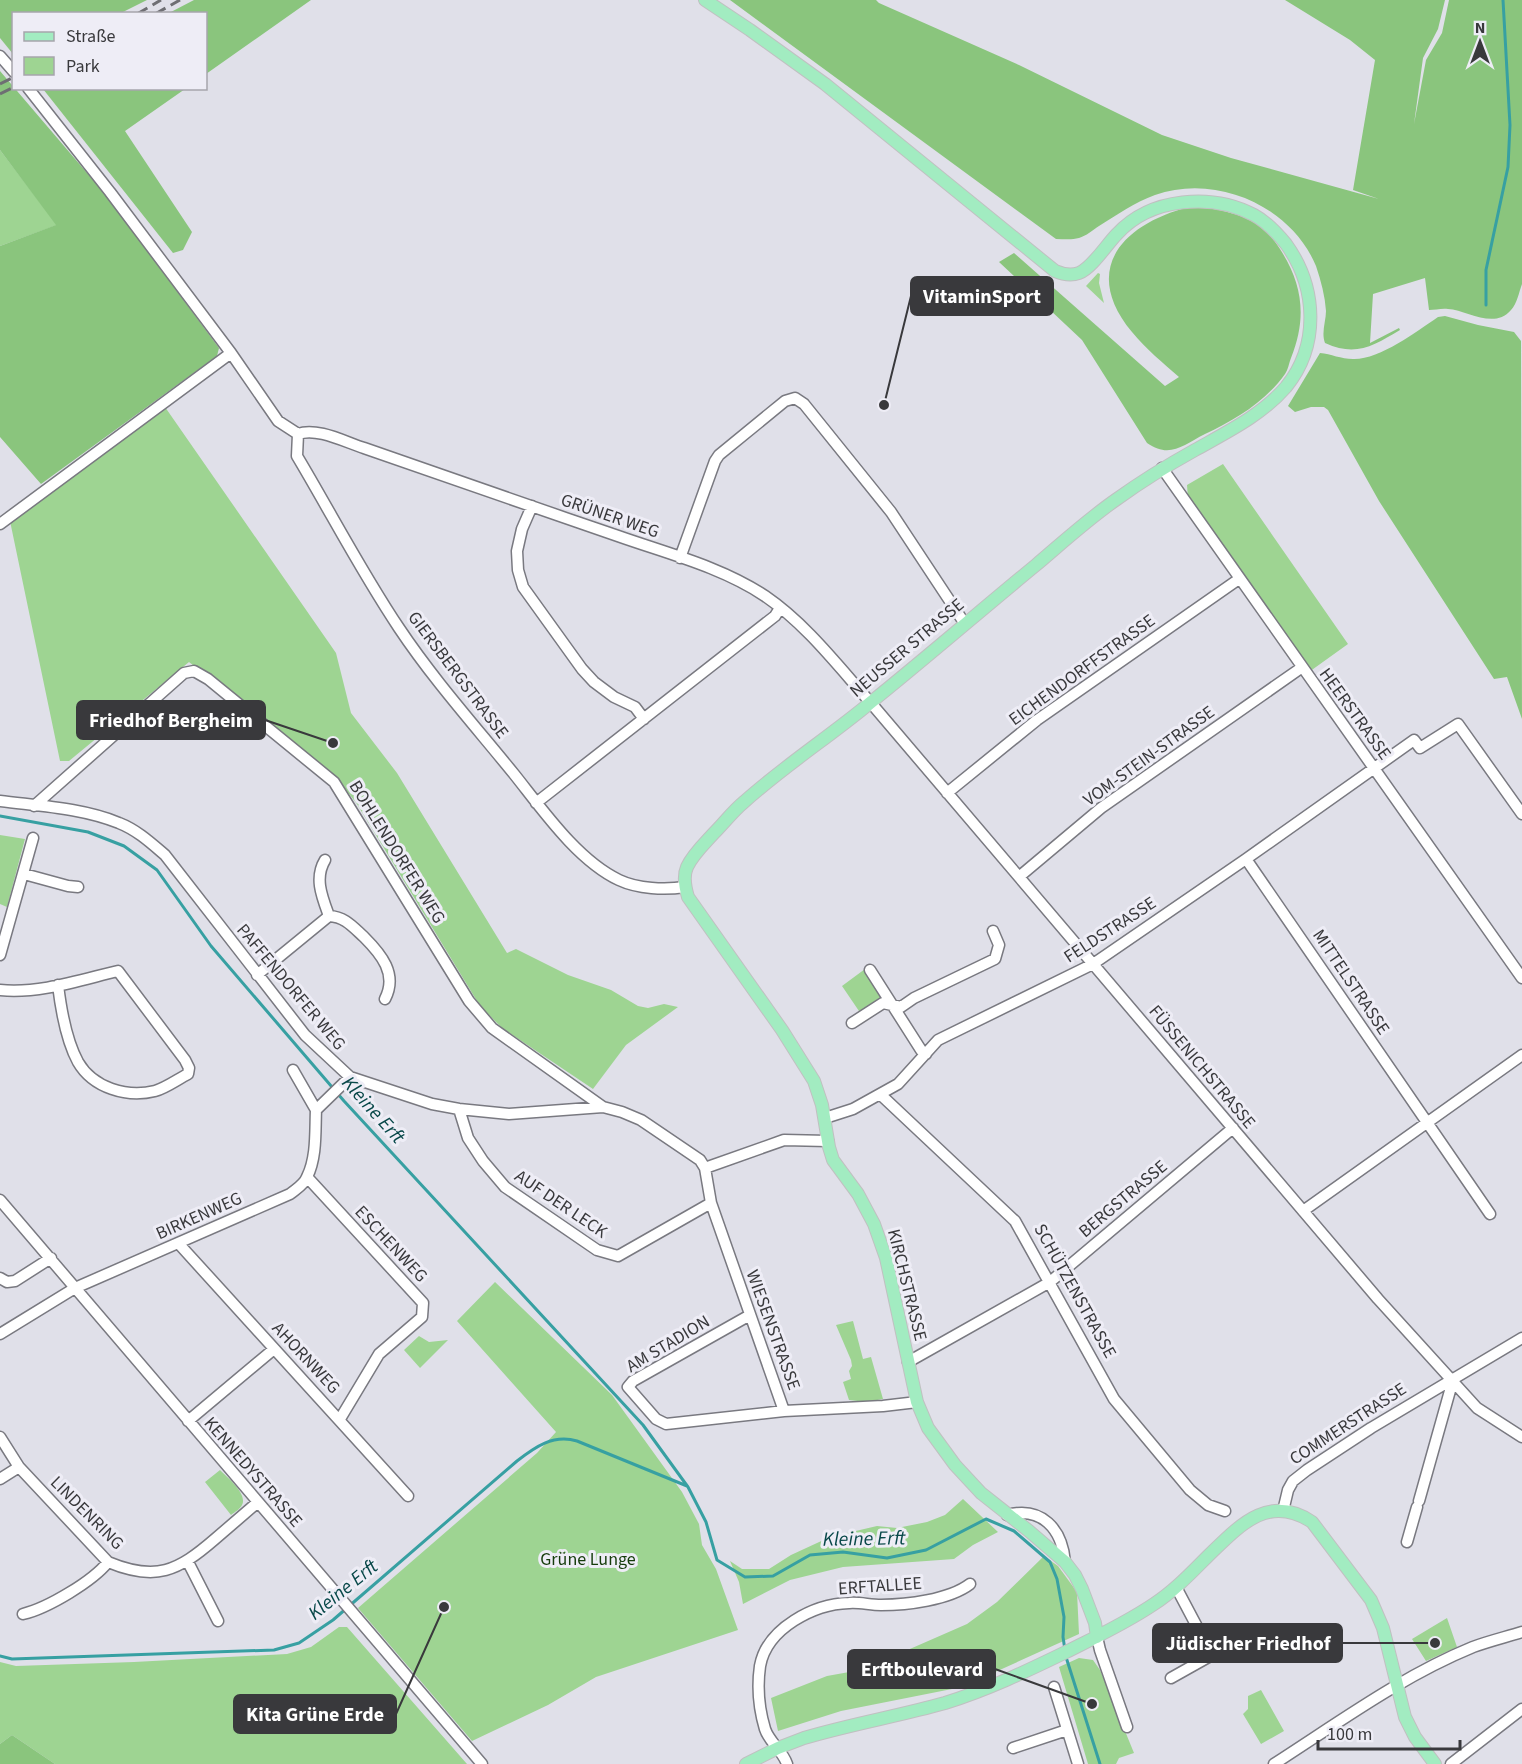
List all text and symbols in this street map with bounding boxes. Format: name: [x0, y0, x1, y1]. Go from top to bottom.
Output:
legend: [12, 12, 207, 90]
north arrow: [1450, 12, 1510, 72]
text: N: [1475, 17, 1485, 39]
text: Straße: [66, 24, 116, 49]
text: Park: [66, 54, 100, 79]
callout: VitaminSport: [911, 277, 1053, 315]
text: VitaminSport: [922, 283, 1041, 311]
street label: GRÜNER WEG: [557, 487, 663, 545]
street label: NEUSSER STRASSE: [845, 593, 969, 703]
street label: GIERSBERGSTRASSE: [402, 606, 514, 744]
street label: EICHENDORFFSTRASSE: [1004, 608, 1160, 732]
street label: HEERSTRASSE: [1313, 663, 1397, 765]
street label: VOM-STEIN-STRASSE: [1078, 700, 1220, 812]
callout: Friedhof Bergheim: [77, 701, 265, 739]
text: Friedhof Bergheim: [89, 707, 253, 735]
street label: BOHLENDORFER WEG: [343, 776, 451, 928]
street label: FELDSTRASSE: [1059, 891, 1161, 969]
street label: PAFFENDORFER WEG: [231, 918, 351, 1056]
street label: MITTELSTRASSE: [1306, 924, 1396, 1040]
street label: FÜSSENICHSTRASSE: [1143, 1000, 1261, 1134]
water label: Kleine Erft: [335, 1070, 412, 1151]
street label: BERGSTRASSE: [1073, 1154, 1173, 1244]
street label: AUF DER LECK: [510, 1164, 613, 1245]
street label: BIRKENWEG: [152, 1186, 246, 1246]
street label: ESCHENWEG: [349, 1200, 433, 1288]
street label: SCHÜTZENSTRASSE: [1028, 1219, 1122, 1363]
street label: KIRCHSTRASSE: [881, 1226, 933, 1344]
street label: WIESENSTRASSE: [740, 1266, 806, 1394]
street label: AM STADION: [621, 1309, 715, 1379]
street label: AHORNWEG: [266, 1317, 346, 1399]
street label: COMMERSTRASSE: [1285, 1377, 1411, 1471]
street label: KENNEDYSTRASSE: [198, 1411, 308, 1533]
street label: LINDENRING: [45, 1471, 129, 1555]
water label: Kleine Erft: [822, 1524, 906, 1554]
park label: Grüne Lunge: [540, 1547, 636, 1572]
water label: Kleine Erft: [302, 1553, 385, 1627]
street label: ERFTALLEE: [837, 1571, 923, 1601]
callout: Jüdischer Friedhof: [1153, 1624, 1342, 1662]
text: Jüdischer Friedhof: [1165, 1630, 1332, 1658]
callout: Erftboulevard: [848, 1650, 995, 1688]
text: Erftboulevard: [861, 1656, 983, 1684]
callout: Kita Grüne Erde: [234, 1695, 396, 1733]
text: Kita Grüne Erde: [246, 1701, 384, 1729]
scale bar: [1318, 1713, 1460, 1751]
text: 100 m: [1327, 1722, 1372, 1747]

